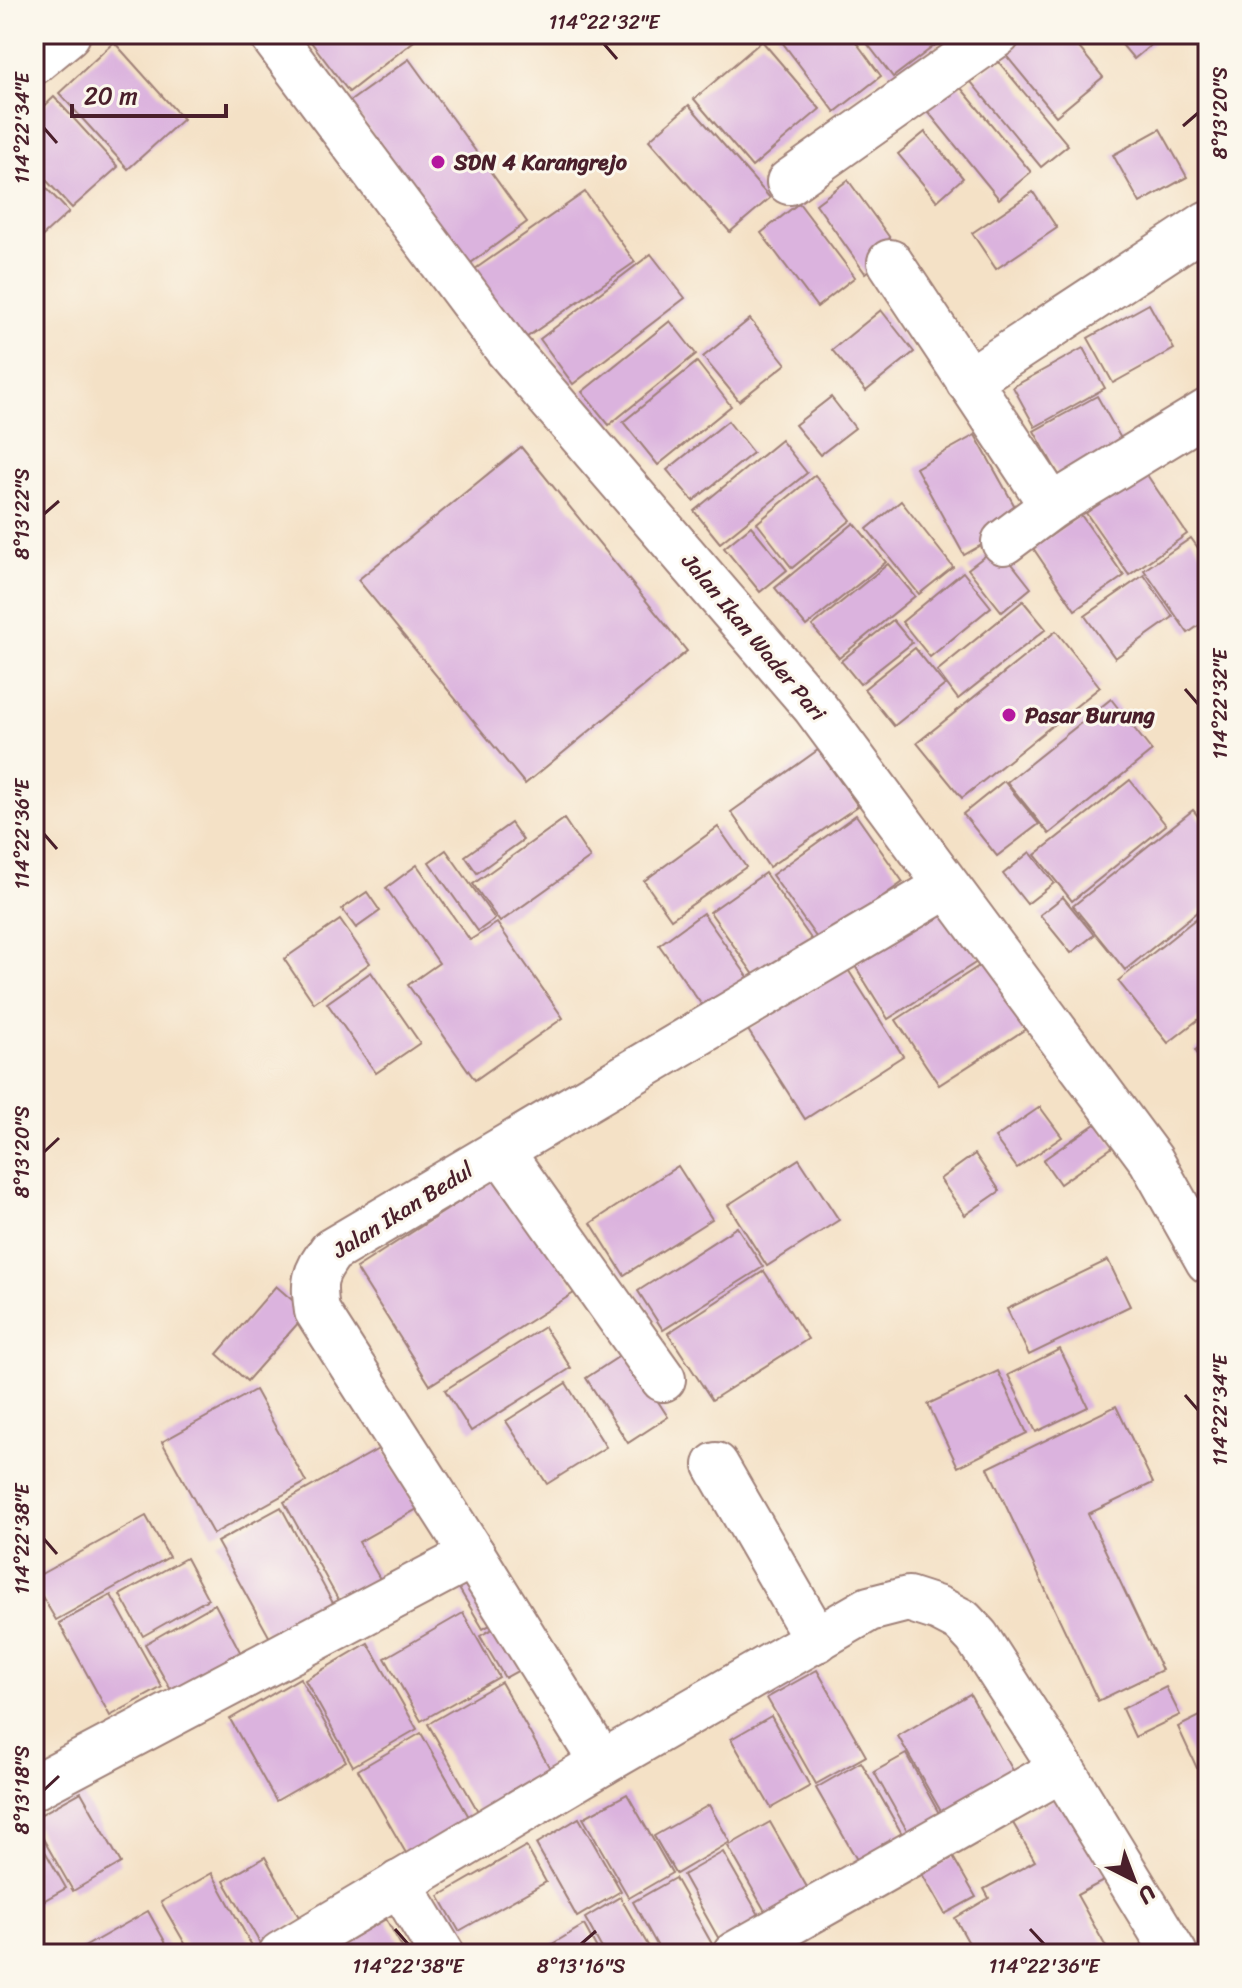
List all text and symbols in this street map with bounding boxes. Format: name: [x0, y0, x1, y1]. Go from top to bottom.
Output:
text: 114°22'32"E: [549, 5, 661, 40]
text: 8°13'20"S: [1203, 66, 1238, 159]
scale bar: [72, 68, 226, 118]
text: 114°22'34"E: [5, 70, 40, 184]
text: 20 m: [84, 75, 138, 117]
place label: SDN 4 Karangrejo: [453, 143, 628, 182]
marker: SDN 4 Karangrejo: [429, 153, 447, 171]
text: 8°13'22"S: [5, 468, 40, 560]
street label: Jalan Ikan Wader Pari: [671, 543, 837, 731]
text: 114°22'32"E: [1203, 647, 1238, 759]
place label: Pasar Burung: [1025, 696, 1155, 735]
marker: Pasar Burung: [1000, 706, 1018, 724]
text: 114°22'36"E: [5, 777, 40, 889]
text: 8°13'20"S: [5, 1105, 40, 1198]
street label: Jalan Ikan Bedul: [324, 1151, 482, 1269]
text: 114°22'34"E: [1203, 1352, 1238, 1466]
text: 114°22'38"E: [5, 1482, 40, 1595]
text: 8°13'18"S: [5, 1745, 40, 1835]
north arrow: [1094, 1840, 1174, 1920]
text: U: [1128, 1875, 1166, 1915]
text: 114°22'38"E: [352, 1949, 465, 1984]
text: 8°13'16"S: [537, 1949, 626, 1984]
text: 114°22'36"E: [989, 1949, 1101, 1984]

